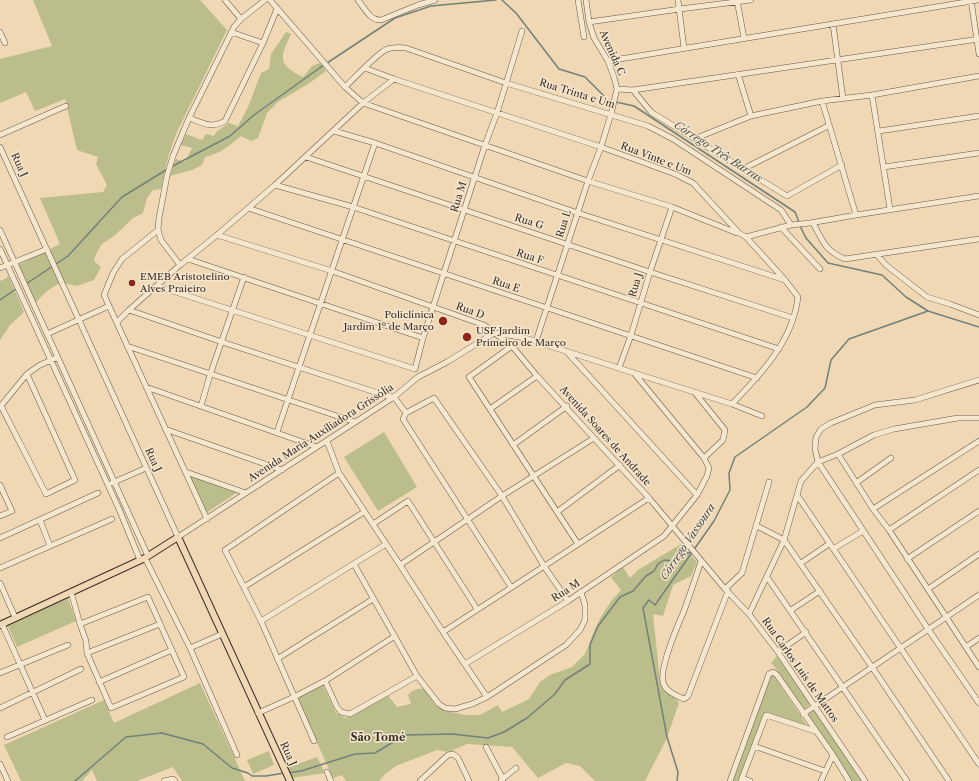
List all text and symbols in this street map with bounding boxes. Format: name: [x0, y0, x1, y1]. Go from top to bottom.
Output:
street label: Avenida C: [597, 28, 627, 78]
street label: Rua Trinta e Um: [538, 77, 616, 111]
water label: Córrego Três Barras: [671, 118, 765, 186]
street label: Rua Vinte e Um: [619, 140, 693, 178]
street label: Rua J: [8, 151, 30, 179]
street label: Rua M: [448, 180, 470, 214]
street label: Rua L: [554, 209, 574, 239]
street label: Rua G: [513, 212, 545, 232]
street label: Rua F: [515, 247, 545, 267]
place label: EMEB Aristotelino Alves Praieiro: [140, 271, 230, 294]
street label: Rua J: [627, 271, 645, 299]
street label: Rua E: [491, 275, 521, 295]
marker: EMEB Aristotelino Alves Praieiro: [127, 278, 137, 288]
street label: Rua D: [454, 300, 486, 322]
place label: Policlínica Jardim 1º de Março: [344, 309, 434, 332]
marker: Policlínica Jardim 1º de Março: [437, 315, 449, 327]
place label: USF Jardim Primeiro de Março: [476, 325, 566, 348]
marker: USF Jardim Primeiro de Março: [461, 331, 473, 343]
street label: Avenida Maria Auxiliadora Grissólia: [246, 381, 396, 485]
street label: Avenida Soares de Andrade: [557, 384, 653, 488]
street label: Rua J: [142, 446, 164, 474]
water label: Córrego Vassoura: [658, 501, 718, 583]
street label: Rua M: [550, 577, 582, 605]
street label: Rua Carlos Luís de Mattos: [759, 615, 841, 725]
district label: São Tomé: [350, 731, 406, 745]
street label: Rua J: [277, 740, 299, 768]

